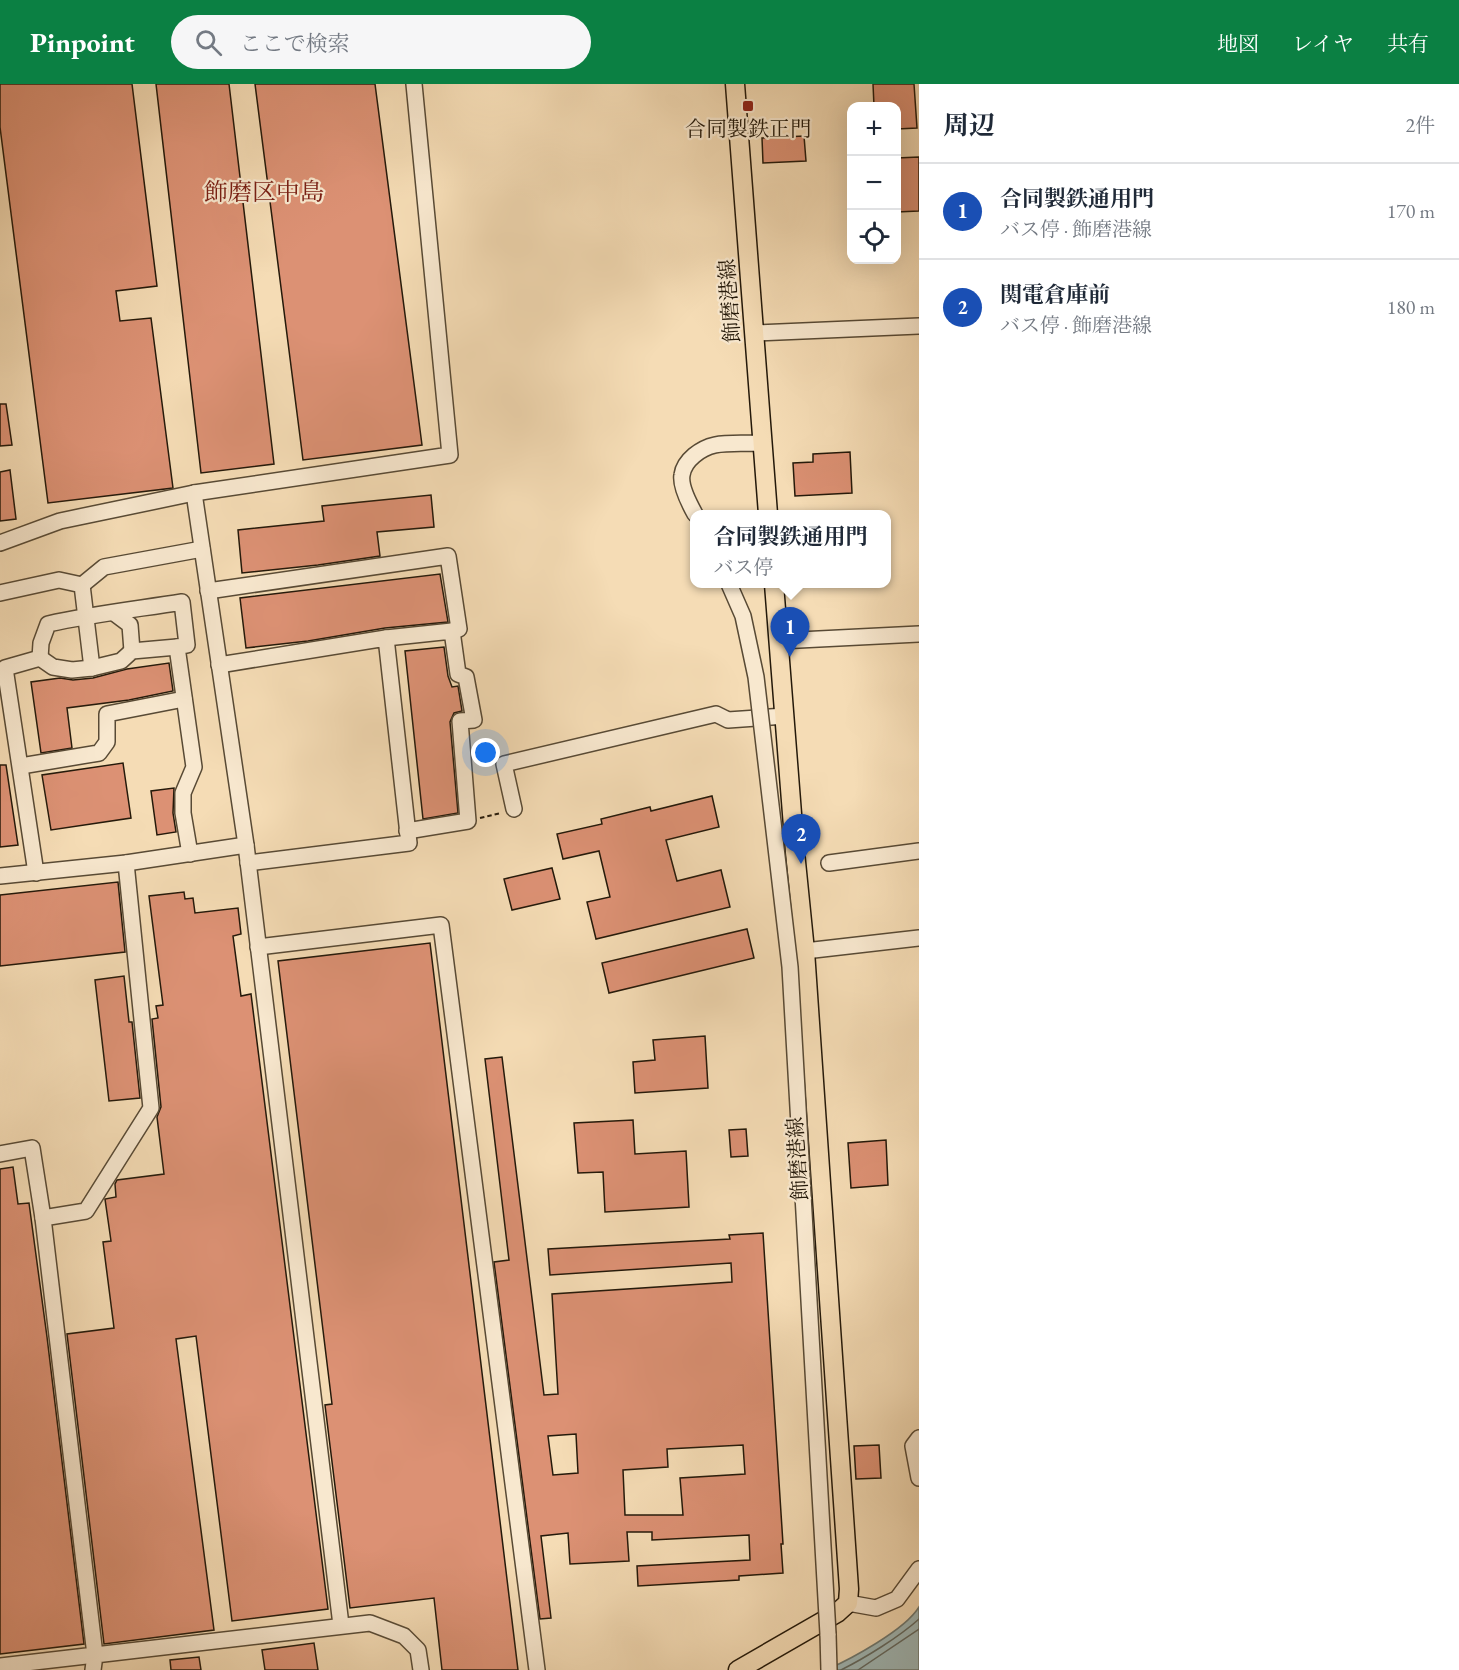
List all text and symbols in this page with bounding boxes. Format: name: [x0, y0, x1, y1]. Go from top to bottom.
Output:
search box: [171, 15, 591, 69]
text: Pinpoint: [30, 24, 135, 60]
icon: search: [192, 26, 225, 59]
text: ここで検索: [240, 29, 350, 58]
text: 地図: [1217, 30, 1259, 57]
text: レイヤ: [1292, 30, 1354, 57]
text: 共有: [1387, 30, 1429, 57]
marker: 合同製鉄正門: [741, 99, 755, 113]
map controls: [847, 102, 901, 264]
button: +: [847, 102, 901, 156]
text: 周辺: [943, 108, 995, 142]
text: 2件: [1405, 112, 1435, 138]
place label: 合同製鉄正門: [685, 115, 811, 142]
button: −: [847, 156, 901, 210]
district label: 飾磨区中島: [204, 176, 324, 207]
text: 合同製鉄通用門: [1000, 184, 1154, 213]
text: 1: [957, 198, 968, 224]
text: 170 m: [1387, 198, 1435, 224]
button: locate: [847, 210, 901, 264]
text: バス停 · 飾磨港線: [1000, 216, 1152, 242]
street label: 飾磨港線: [713, 258, 745, 344]
text: 関電倉庫前: [1000, 280, 1110, 309]
text: 2: [957, 294, 968, 320]
text: 180 m: [1387, 294, 1435, 320]
text: バス停 · 飾磨港線: [1000, 312, 1152, 338]
popup: [690, 510, 891, 588]
text: 合同製鉄通用門: [713, 522, 868, 551]
text: バス停: [713, 554, 773, 580]
pin: 1: [770, 608, 810, 657]
your location: [471, 738, 500, 767]
pin: 2: [782, 814, 820, 864]
street label: 飾磨港線: [781, 1116, 813, 1202]

